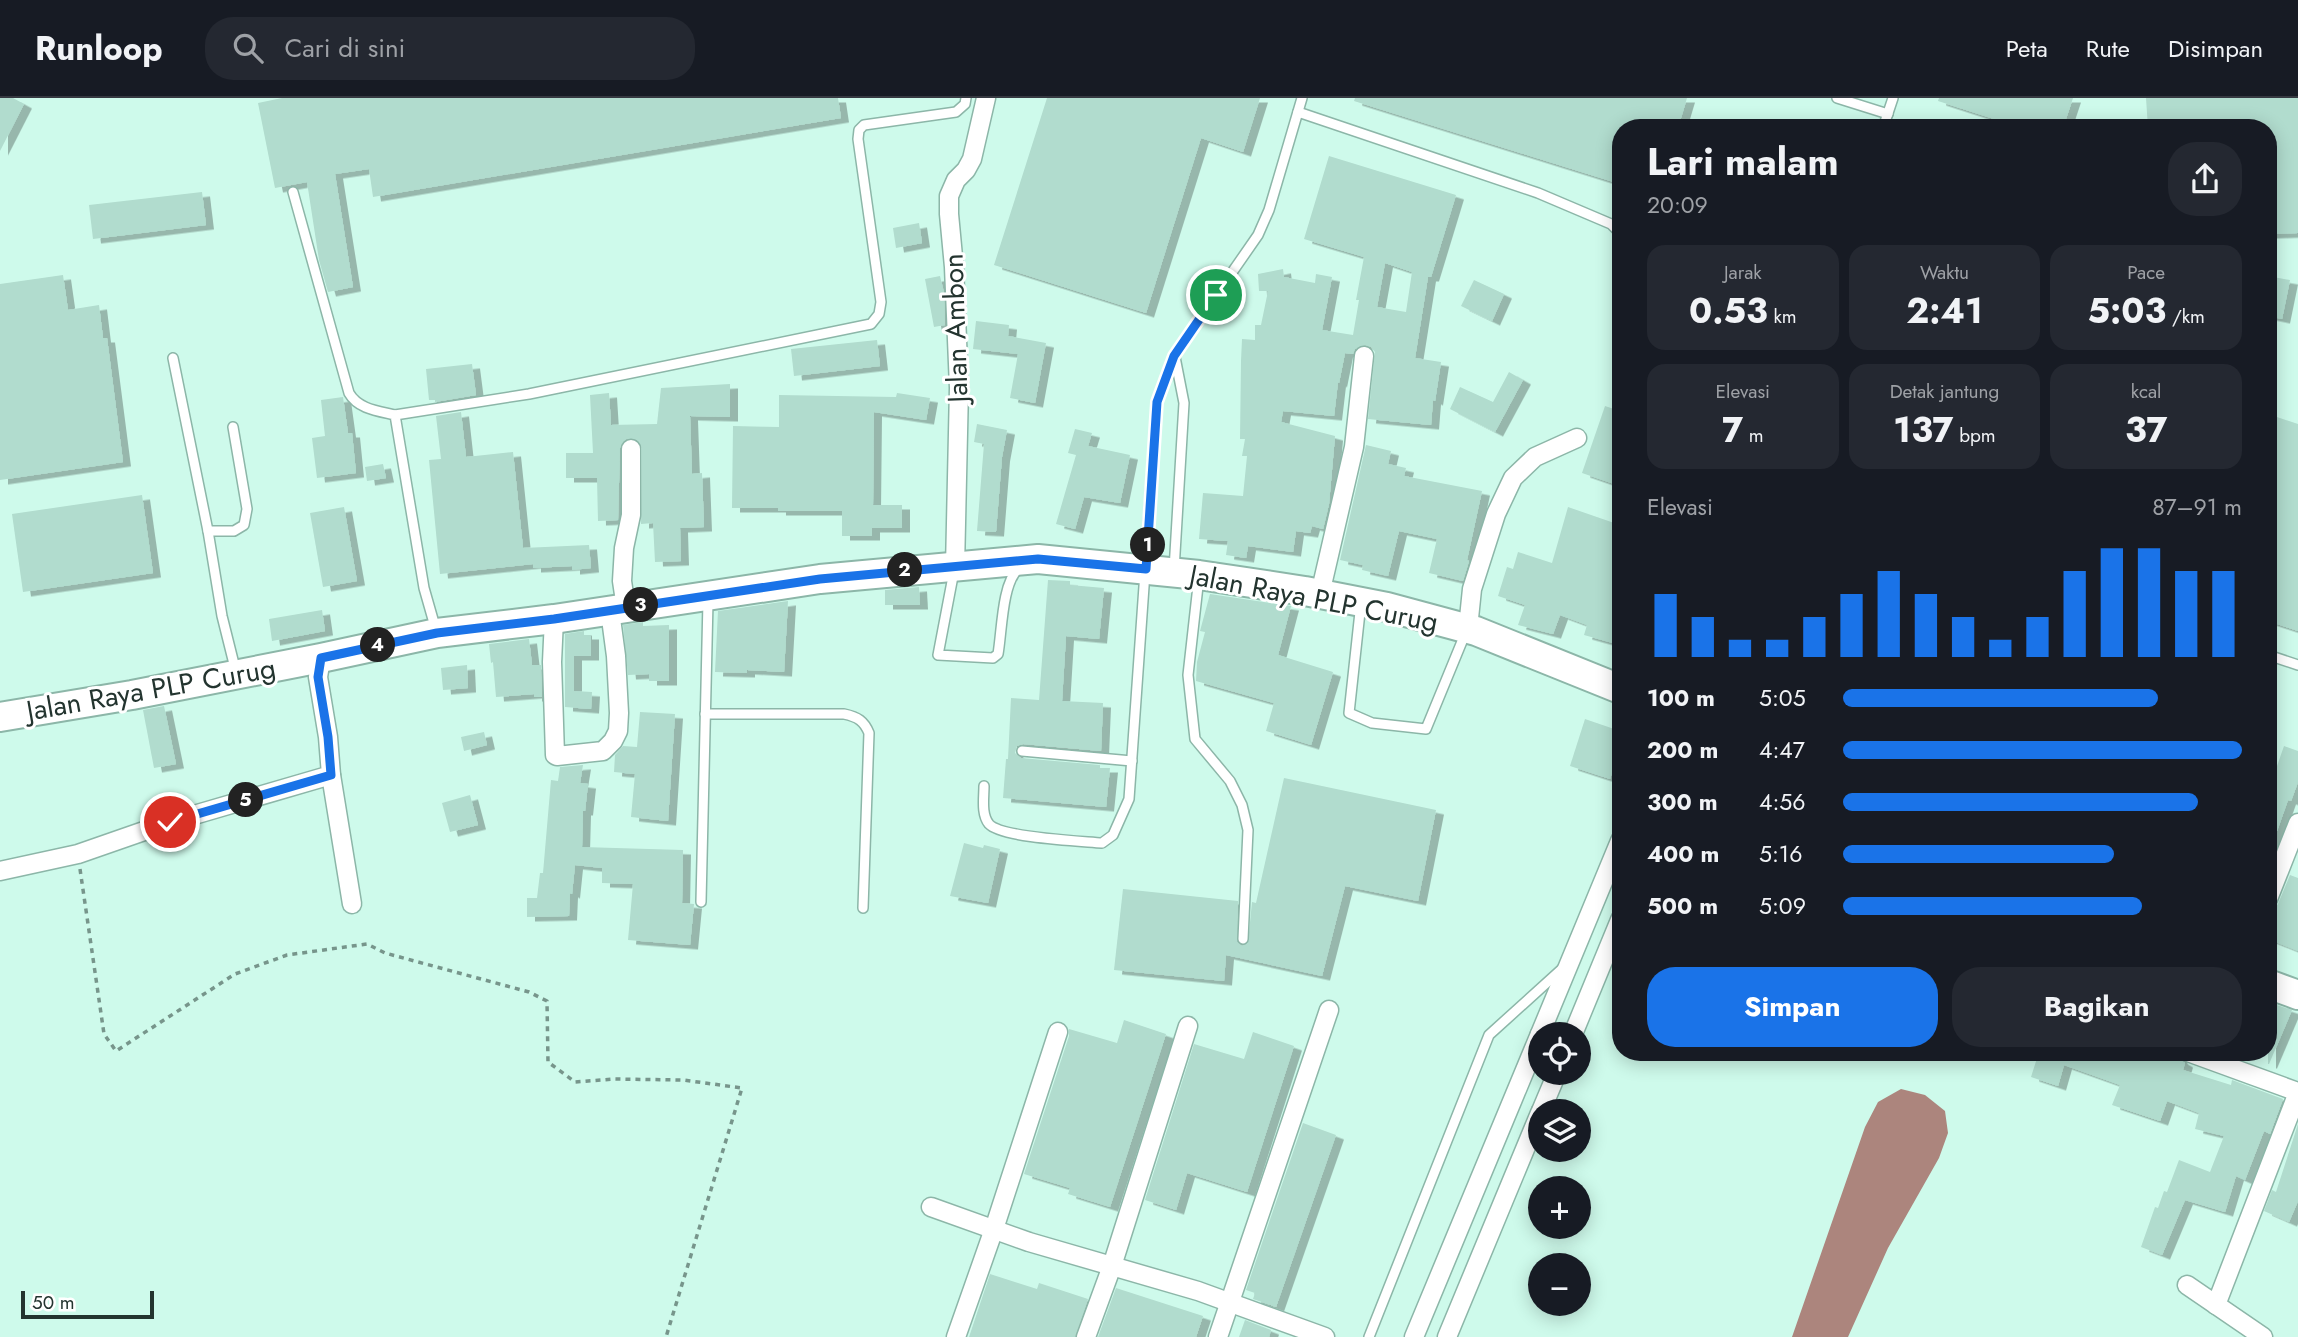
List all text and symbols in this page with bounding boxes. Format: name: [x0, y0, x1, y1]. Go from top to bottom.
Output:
search box: [205, 17, 695, 80]
text: Runloop: [35, 25, 163, 72]
icon: search: [229, 29, 267, 67]
text: Cari di sini: [285, 29, 405, 67]
text: Peta: [2006, 31, 2048, 66]
text: Rute: [2086, 31, 2130, 66]
text: Disimpan: [2168, 31, 2263, 66]
text: Lari malam: [1647, 134, 1839, 189]
button: share: [2168, 142, 2242, 216]
text: 20:09: [1647, 188, 1708, 222]
street label: Jalan Ambon: [932, 253, 979, 407]
text: Jarak: [1724, 259, 1762, 286]
text: Waktu: [1920, 259, 1969, 286]
text: Pace: [2127, 259, 2165, 286]
pin: [1186, 265, 1246, 325]
icon: arrive: [1197, 276, 1235, 314]
text: 0.53: [1689, 286, 1768, 336]
text: 2:41: [1906, 286, 1983, 336]
text: 5:03: [2087, 286, 2166, 336]
text: km: [1768, 303, 1797, 330]
text: /km: [2166, 303, 2205, 330]
text: Elevasi: [1716, 378, 1770, 405]
text: Detak jantung: [1890, 378, 1999, 405]
text: kcal: [2131, 378, 2162, 405]
text: 7: [1722, 405, 1743, 455]
text: 137: [1893, 405, 1953, 455]
text: 37: [2125, 405, 2167, 455]
text: m: [1743, 422, 1764, 449]
text: bpm: [1953, 422, 1996, 449]
text: Elevasi: [1647, 490, 1713, 524]
text: 87–91 m: [2152, 490, 2242, 524]
pin: 1: [1130, 528, 1166, 562]
text: 1: [1143, 531, 1152, 558]
pin: 2: [888, 552, 922, 588]
street label: Jalan Raya PLP Curug: [1182, 554, 1442, 643]
text: 2: [898, 556, 911, 583]
pin: 3: [624, 588, 658, 622]
text: 3: [635, 591, 646, 618]
pin: 4: [360, 628, 396, 662]
text: 4: [371, 631, 384, 658]
street label: Jalan Raya PLP Curug: [19, 647, 279, 732]
text: 100 m: [1647, 681, 1715, 715]
text: 5:05: [1759, 681, 1806, 715]
text: 200 m: [1647, 733, 1718, 767]
text: 4:47: [1759, 733, 1805, 767]
pin: 5: [229, 782, 264, 818]
text: 300 m: [1647, 785, 1718, 819]
text: 4:56: [1759, 785, 1806, 819]
text: 5: [239, 786, 252, 813]
pin: [140, 792, 200, 852]
icon: check: [151, 803, 189, 841]
text: 400 m: [1647, 837, 1719, 871]
text: 5:16: [1759, 837, 1802, 871]
text: 500 m: [1647, 889, 1718, 923]
text: 5:09: [1759, 889, 1806, 923]
button: Simpan: [1647, 967, 1938, 1047]
button: Bagikan: [1952, 967, 2242, 1047]
map controls: [1528, 1022, 1591, 1316]
button: locate: [1528, 1022, 1591, 1085]
button: layers: [1528, 1099, 1591, 1162]
button: +: [1528, 1176, 1591, 1239]
button: −: [1528, 1253, 1591, 1316]
scale bar: [21, 1288, 154, 1320]
text: 50 m: [32, 1289, 75, 1316]

